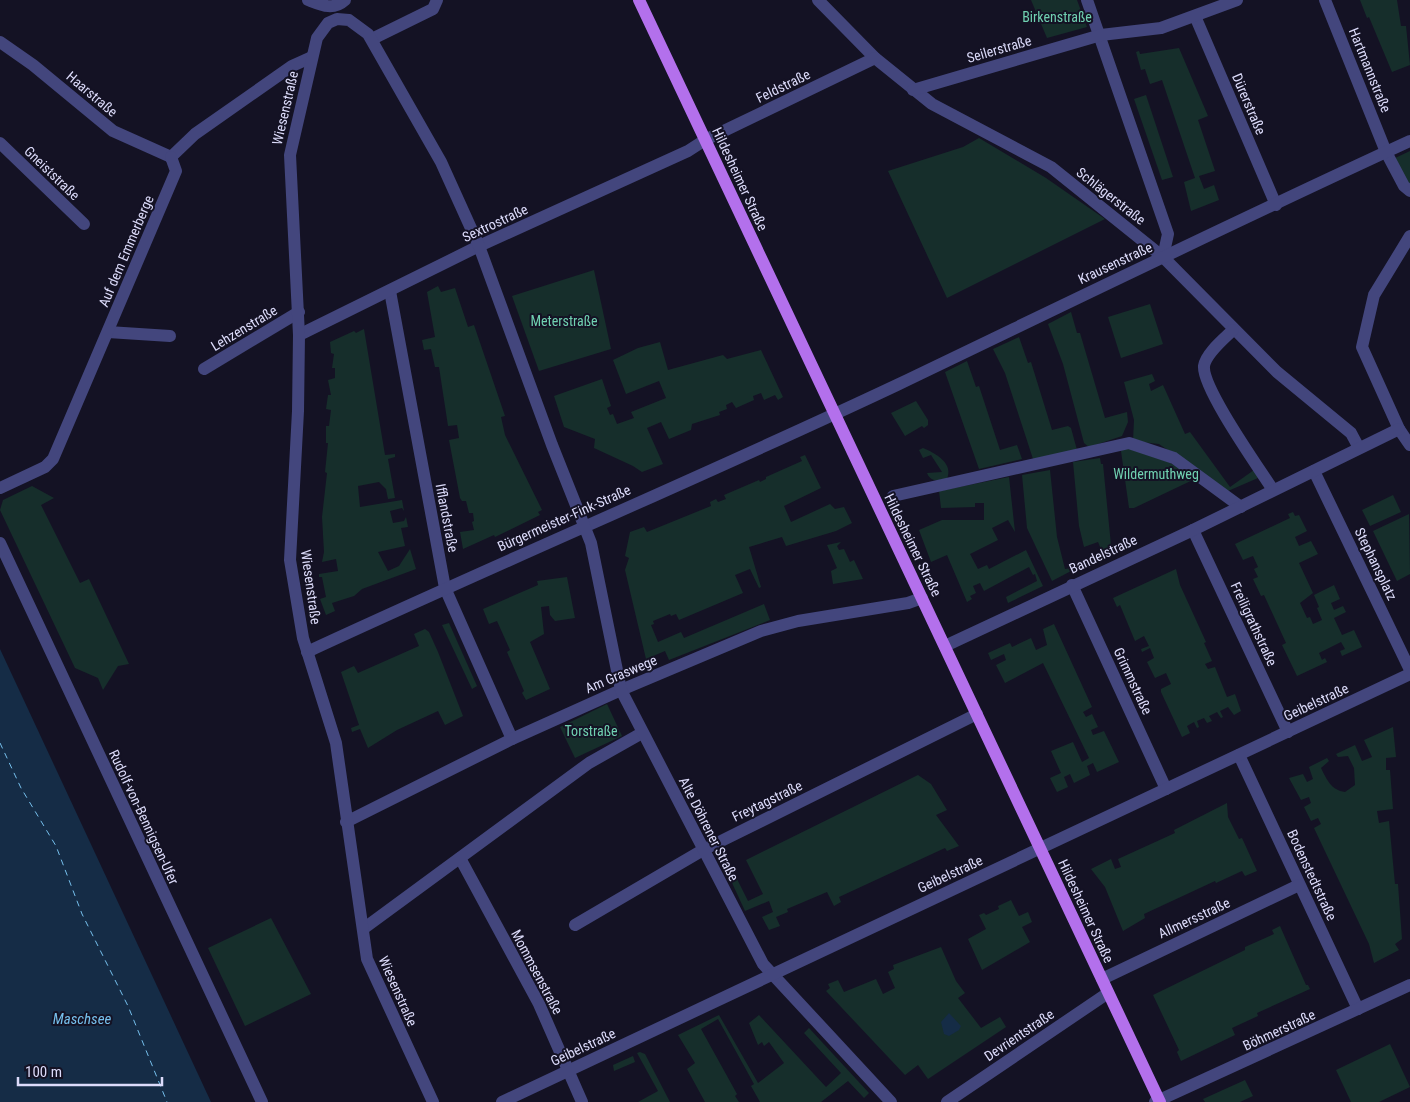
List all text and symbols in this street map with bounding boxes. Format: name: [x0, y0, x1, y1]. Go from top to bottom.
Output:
park label: Birkenstraße: [1022, 9, 1092, 25]
street label: Hartmannstraße: [1346, 25, 1394, 115]
street label: Seilerstraße: [965, 32, 1033, 66]
street label: Feldstraße: [753, 66, 813, 106]
street label: Haarstraße: [63, 68, 121, 120]
street label: Wiesenstraße: [269, 69, 301, 146]
street label: Dürerstraße: [1229, 71, 1269, 137]
street label: Hildesheimer Straße: [709, 125, 771, 234]
street label: Gneiststraße: [21, 143, 83, 204]
street label: Schlägerstraße: [1073, 164, 1149, 228]
street label: Auf dem Emmerberge: [95, 192, 157, 309]
street label: Sextrostraße: [460, 201, 531, 245]
street label: Krausenstraße: [1075, 239, 1155, 287]
street label: Lehzenstraße: [208, 302, 280, 354]
park label: Meterstraße: [530, 313, 598, 329]
park label: Wildermuthweg: [1113, 466, 1199, 482]
street label: Bürgermeister-Fink-Straße: [495, 481, 633, 555]
street label: Ifflandstraße: [433, 482, 462, 554]
street label: Hildesheimer Straße: [881, 491, 945, 599]
street label: Stephansplatz: [1352, 525, 1400, 603]
street label: Bandelstraße: [1067, 531, 1140, 577]
street label: Wiesenstraße: [298, 549, 324, 626]
street label: Freiligrathstraße: [1228, 580, 1281, 669]
street label: Grimmstraße: [1111, 645, 1156, 717]
street label: Am Graswege: [583, 652, 660, 696]
street label: Geibelstraße: [1281, 680, 1351, 724]
park label: Torstraße: [565, 723, 618, 739]
street label: Rudolf-von-Bennigsen-Ufer: [106, 747, 182, 887]
street label: Alte Döhrener Straße: [676, 774, 742, 884]
street label: Freytagstraße: [729, 777, 805, 825]
street label: Bodenstedtstraße: [1284, 827, 1340, 923]
street label: Geibelstraße: [915, 852, 985, 896]
street label: Hildesheimer Straße: [1055, 857, 1117, 966]
street label: Allmersstraße: [1156, 894, 1233, 942]
street label: Mommsenstraße: [508, 927, 566, 1017]
street label: Wiesenstraße: [375, 953, 421, 1029]
street label: Devrientstraße: [981, 1006, 1057, 1064]
street label: Böhmerstraße: [1240, 1006, 1318, 1054]
water label: Maschsee: [53, 1010, 111, 1028]
street label: Geibelstraße: [548, 1025, 618, 1069]
scale bar: [18, 1054, 161, 1086]
text: 100 m: [25, 1063, 62, 1081]

